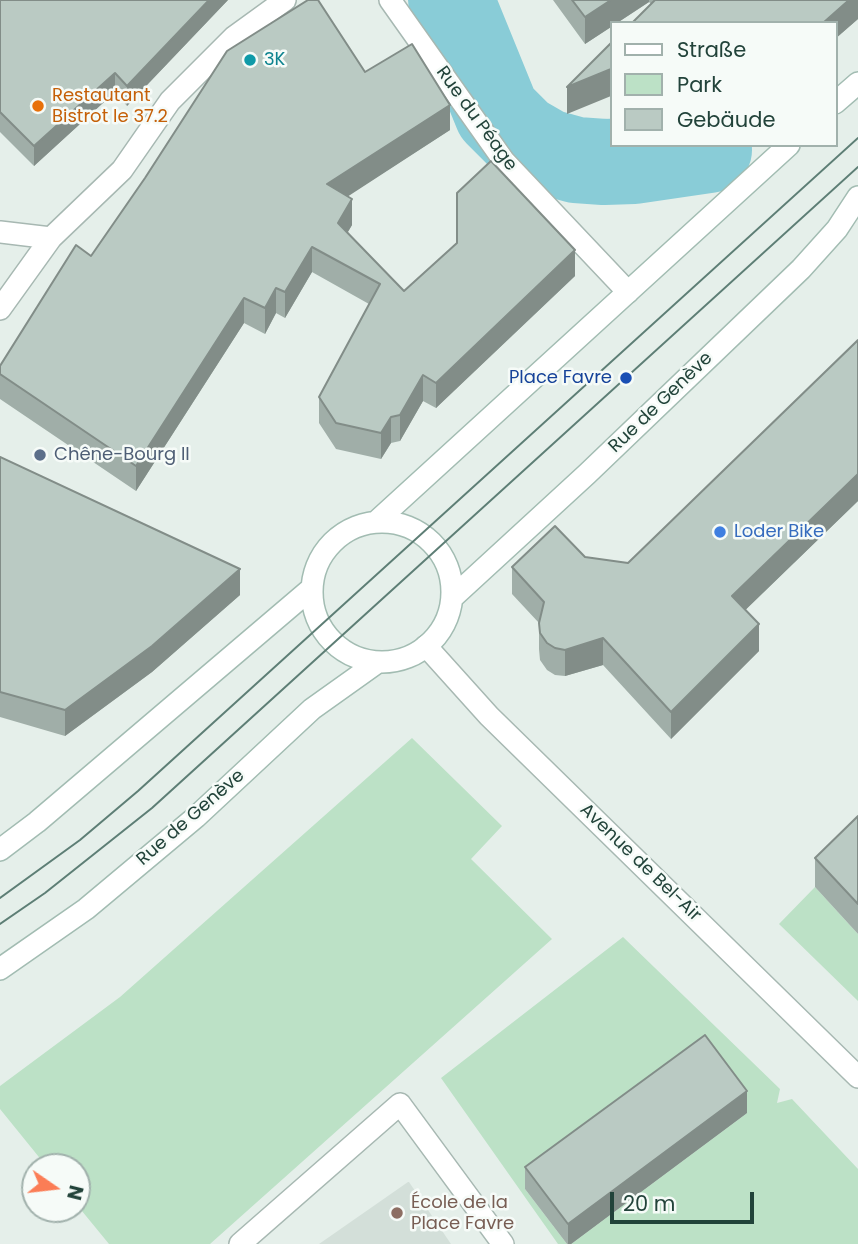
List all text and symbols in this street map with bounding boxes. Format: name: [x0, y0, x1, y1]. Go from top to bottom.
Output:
legend: [610, 21, 837, 147]
text: Straße: [677, 35, 746, 64]
place label: 3K: [264, 49, 285, 71]
marker: 3K: [242, 52, 258, 68]
street label: Rue du Péage: [431, 62, 521, 176]
text: Park: [677, 70, 722, 99]
place label: Restautant Bistrot le 37.2: [52, 85, 168, 128]
marker: Restautant Bistrot le 37.2: [30, 98, 46, 114]
text: Gebäude: [677, 105, 775, 134]
street label: Rue de Genève: [605, 348, 717, 458]
place label: Place Favre: [509, 367, 612, 389]
marker: Place Favre: [618, 370, 634, 386]
place label: Chêne-Bourg II: [54, 444, 190, 466]
marker: Chêne-Bourg II: [32, 447, 48, 463]
place label: Loder Bike: [734, 521, 824, 543]
marker: Loder Bike: [712, 524, 728, 540]
street label: Rue de Genève: [133, 765, 249, 871]
street label: Avenue de Bel-Air: [575, 800, 705, 926]
north arrow: [21, 1153, 91, 1223]
scale bar: [613, 1178, 756, 1222]
text: N: [60, 1183, 90, 1203]
text: 20 m: [623, 1189, 676, 1218]
place label: École de la Place Favre: [411, 1192, 514, 1234]
marker: École de la Place Favre: [389, 1205, 405, 1221]

